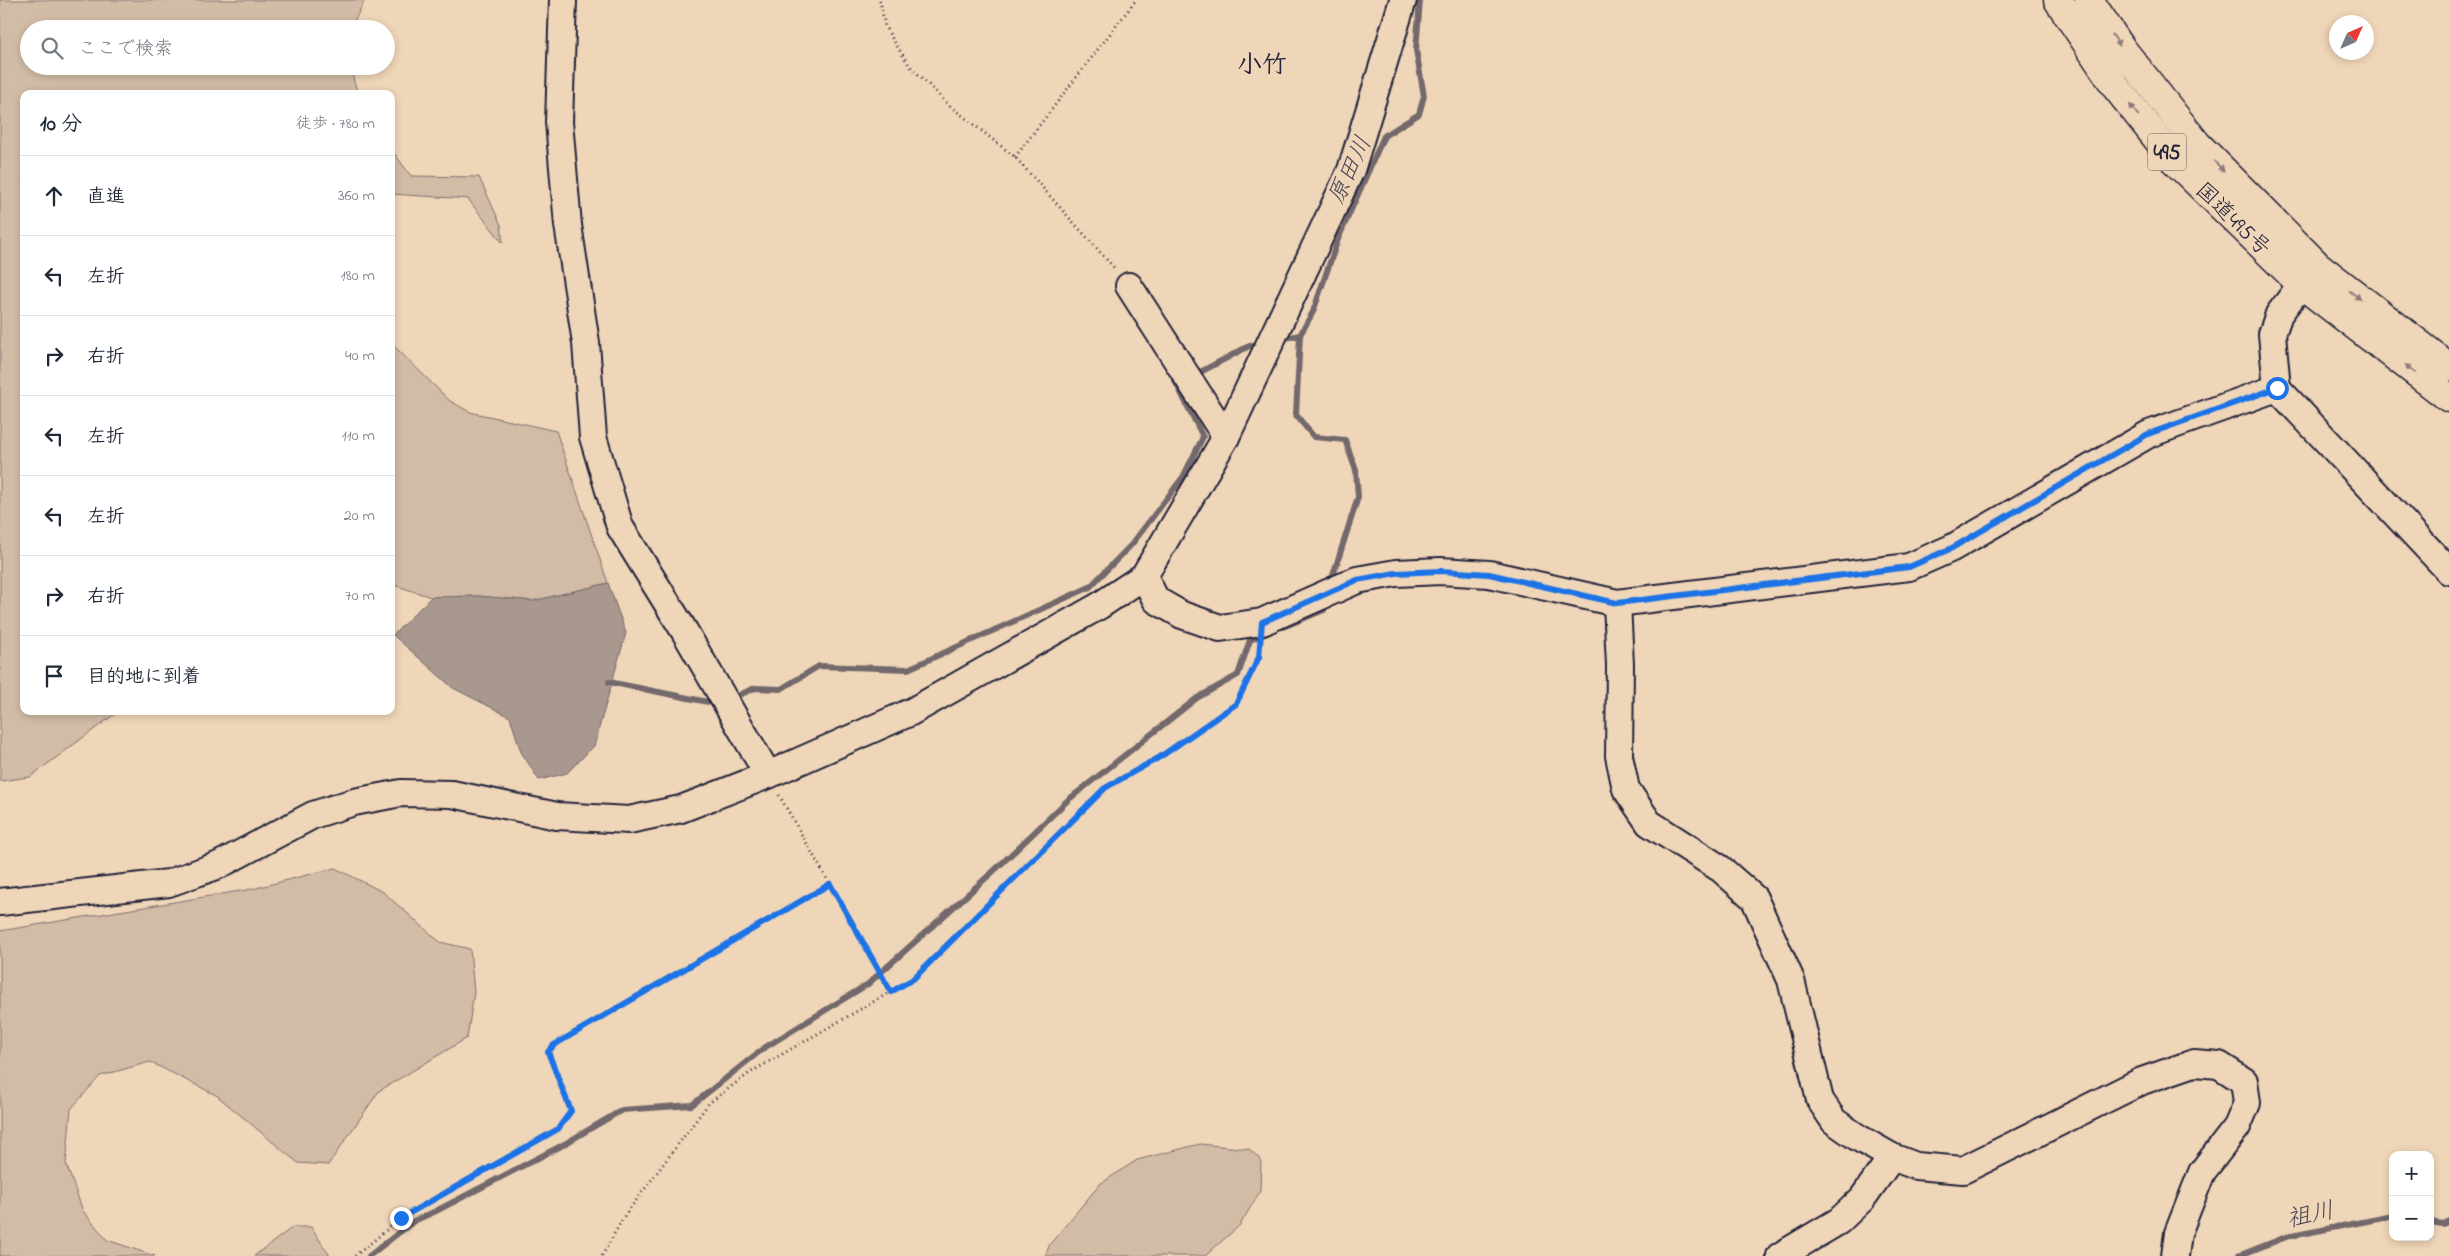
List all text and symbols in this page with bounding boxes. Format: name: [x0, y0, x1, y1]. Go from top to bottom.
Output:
north arrow: [2329, 15, 2374, 60]
search box: [20, 20, 395, 75]
icon: search: [38, 34, 66, 62]
one-way arrow: [2111, 34, 2121, 47]
text: ここで検索: [78, 36, 173, 63]
district label: 小竹: [1237, 48, 1287, 84]
one-way arrow: [2129, 104, 2140, 117]
text: 10 分: [40, 110, 82, 140]
text: 徒歩 · 780 m: [296, 112, 375, 136]
water label: 原田川: [1320, 131, 1382, 211]
road number: 495: [2148, 134, 2186, 170]
one-way arrow: [2213, 160, 2225, 172]
street label: 国道495号: [2187, 176, 2277, 264]
icon: ahead: [40, 182, 68, 210]
text: 直進: [87, 184, 125, 211]
text: 360 m: [338, 184, 375, 208]
icon: left: [40, 262, 68, 290]
text: 左折: [87, 264, 125, 291]
text: 180 m: [341, 264, 375, 288]
one-way arrow: [2348, 290, 2362, 300]
icon: right: [40, 342, 68, 370]
text: 右折: [87, 344, 125, 371]
text: 40 m: [345, 344, 375, 368]
one-way arrow: [2404, 363, 2417, 374]
route start: [2266, 377, 2289, 400]
icon: left: [40, 422, 68, 450]
text: 左折: [87, 424, 125, 451]
text: 110 m: [341, 424, 375, 448]
icon: left: [40, 502, 68, 530]
text: 左折: [87, 504, 125, 531]
text: 20 m: [344, 504, 375, 528]
icon: right: [40, 582, 68, 610]
text: 右折: [87, 584, 125, 611]
text: 70 m: [345, 584, 375, 608]
icon: arrive: [40, 662, 68, 690]
text: 目的地に到着: [87, 664, 201, 691]
map controls: [2389, 1151, 2434, 1241]
button: +: [2389, 1151, 2434, 1196]
water label: 祖川: [2283, 1194, 2338, 1239]
button: −: [2389, 1196, 2434, 1241]
route end: [390, 1207, 413, 1230]

